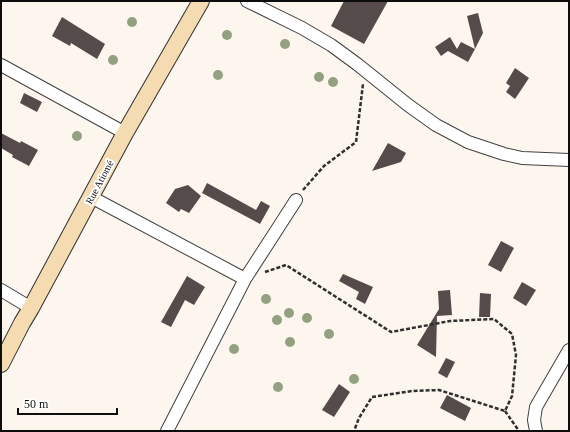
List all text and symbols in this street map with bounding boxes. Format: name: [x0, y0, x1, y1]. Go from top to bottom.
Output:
street label: Rue Atiomé: [83, 158, 116, 206]
scale bar: [18, 390, 117, 416]
text: 50 m: [24, 397, 49, 411]

